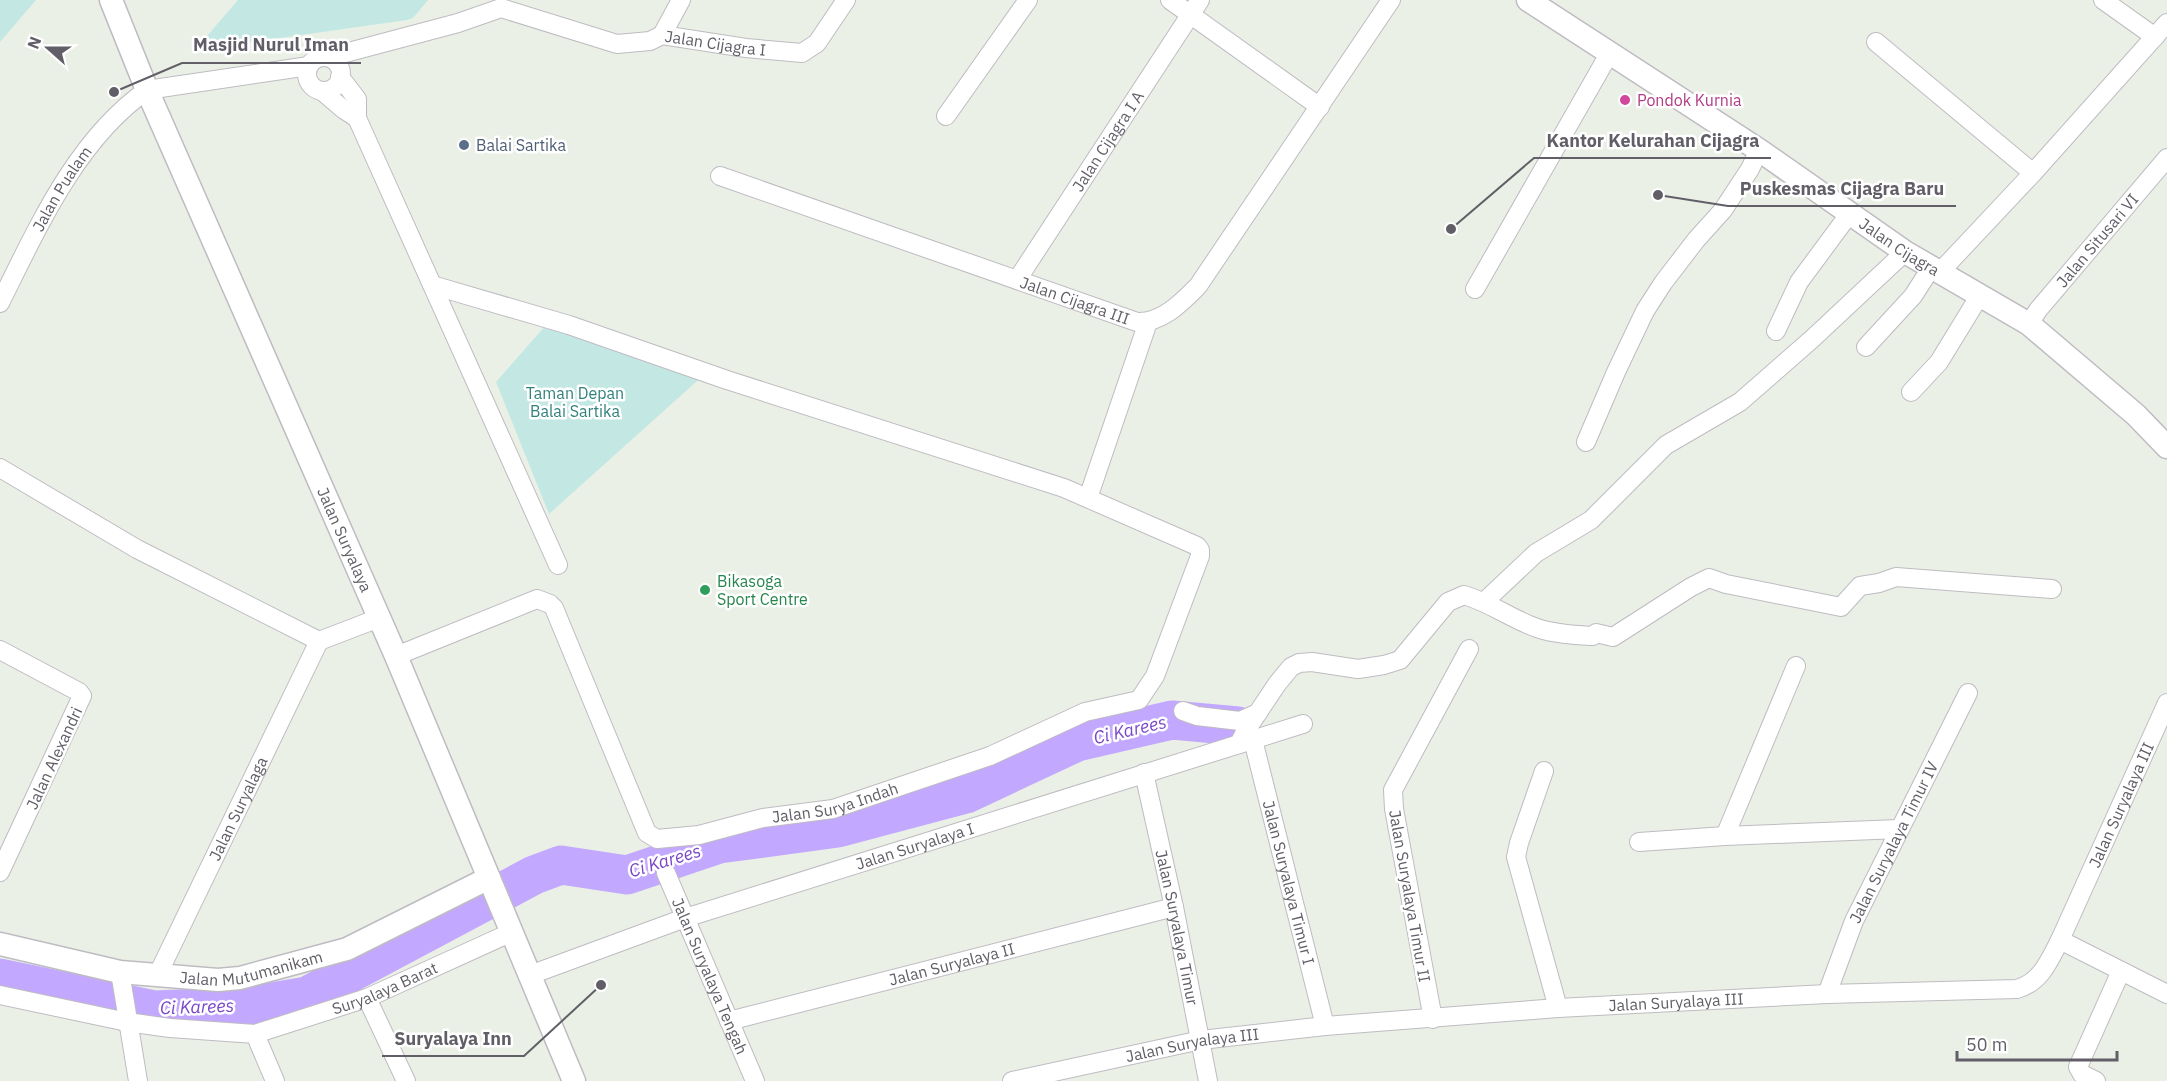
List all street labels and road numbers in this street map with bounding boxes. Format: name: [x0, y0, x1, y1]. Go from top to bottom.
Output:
street label: Jalan Cijagra I: [663, 26, 767, 60]
street label: Jalan Cijagra I A: [1068, 87, 1148, 195]
street label: Jalan Pualam: [28, 142, 96, 235]
street label: Jalan Situsari VI: [2052, 189, 2142, 291]
street label: Jalan Cijagra: [1855, 213, 1944, 280]
street label: Jalan Cijagra III: [1017, 272, 1132, 329]
street label: Jalan Suryalaya: [313, 484, 377, 595]
street label: Jalan Alexandri: [22, 704, 86, 812]
street label: Jalan Suryalaya III: [2084, 739, 2158, 871]
street label: Jalan Suryalaga: [204, 753, 272, 864]
street label: Jalan Suryalaya Timur IV: [1845, 758, 1942, 926]
street label: Jalan Surya Indah: [771, 778, 901, 827]
street label: Jalan Suryalaya Timur I: [1259, 798, 1319, 967]
street label: Jalan Suryalaya Timur II: [1385, 808, 1435, 984]
street label: Jalan Suryalaya I: [853, 818, 976, 874]
street label: Jalan Suryalaya Timur: [1151, 848, 1203, 1007]
street label: Jalan Suryalaya Tengah: [668, 895, 752, 1057]
street label: Jalan Suryalaya II: [887, 938, 1017, 990]
street label: Jalan Mutumanikam: [179, 946, 325, 990]
street label: Suryalaya Barat: [329, 957, 441, 1019]
street label: Jalan Suryalaya III: [1608, 988, 1744, 1015]
street label: Jalan Suryalaya III: [1124, 1024, 1260, 1066]

